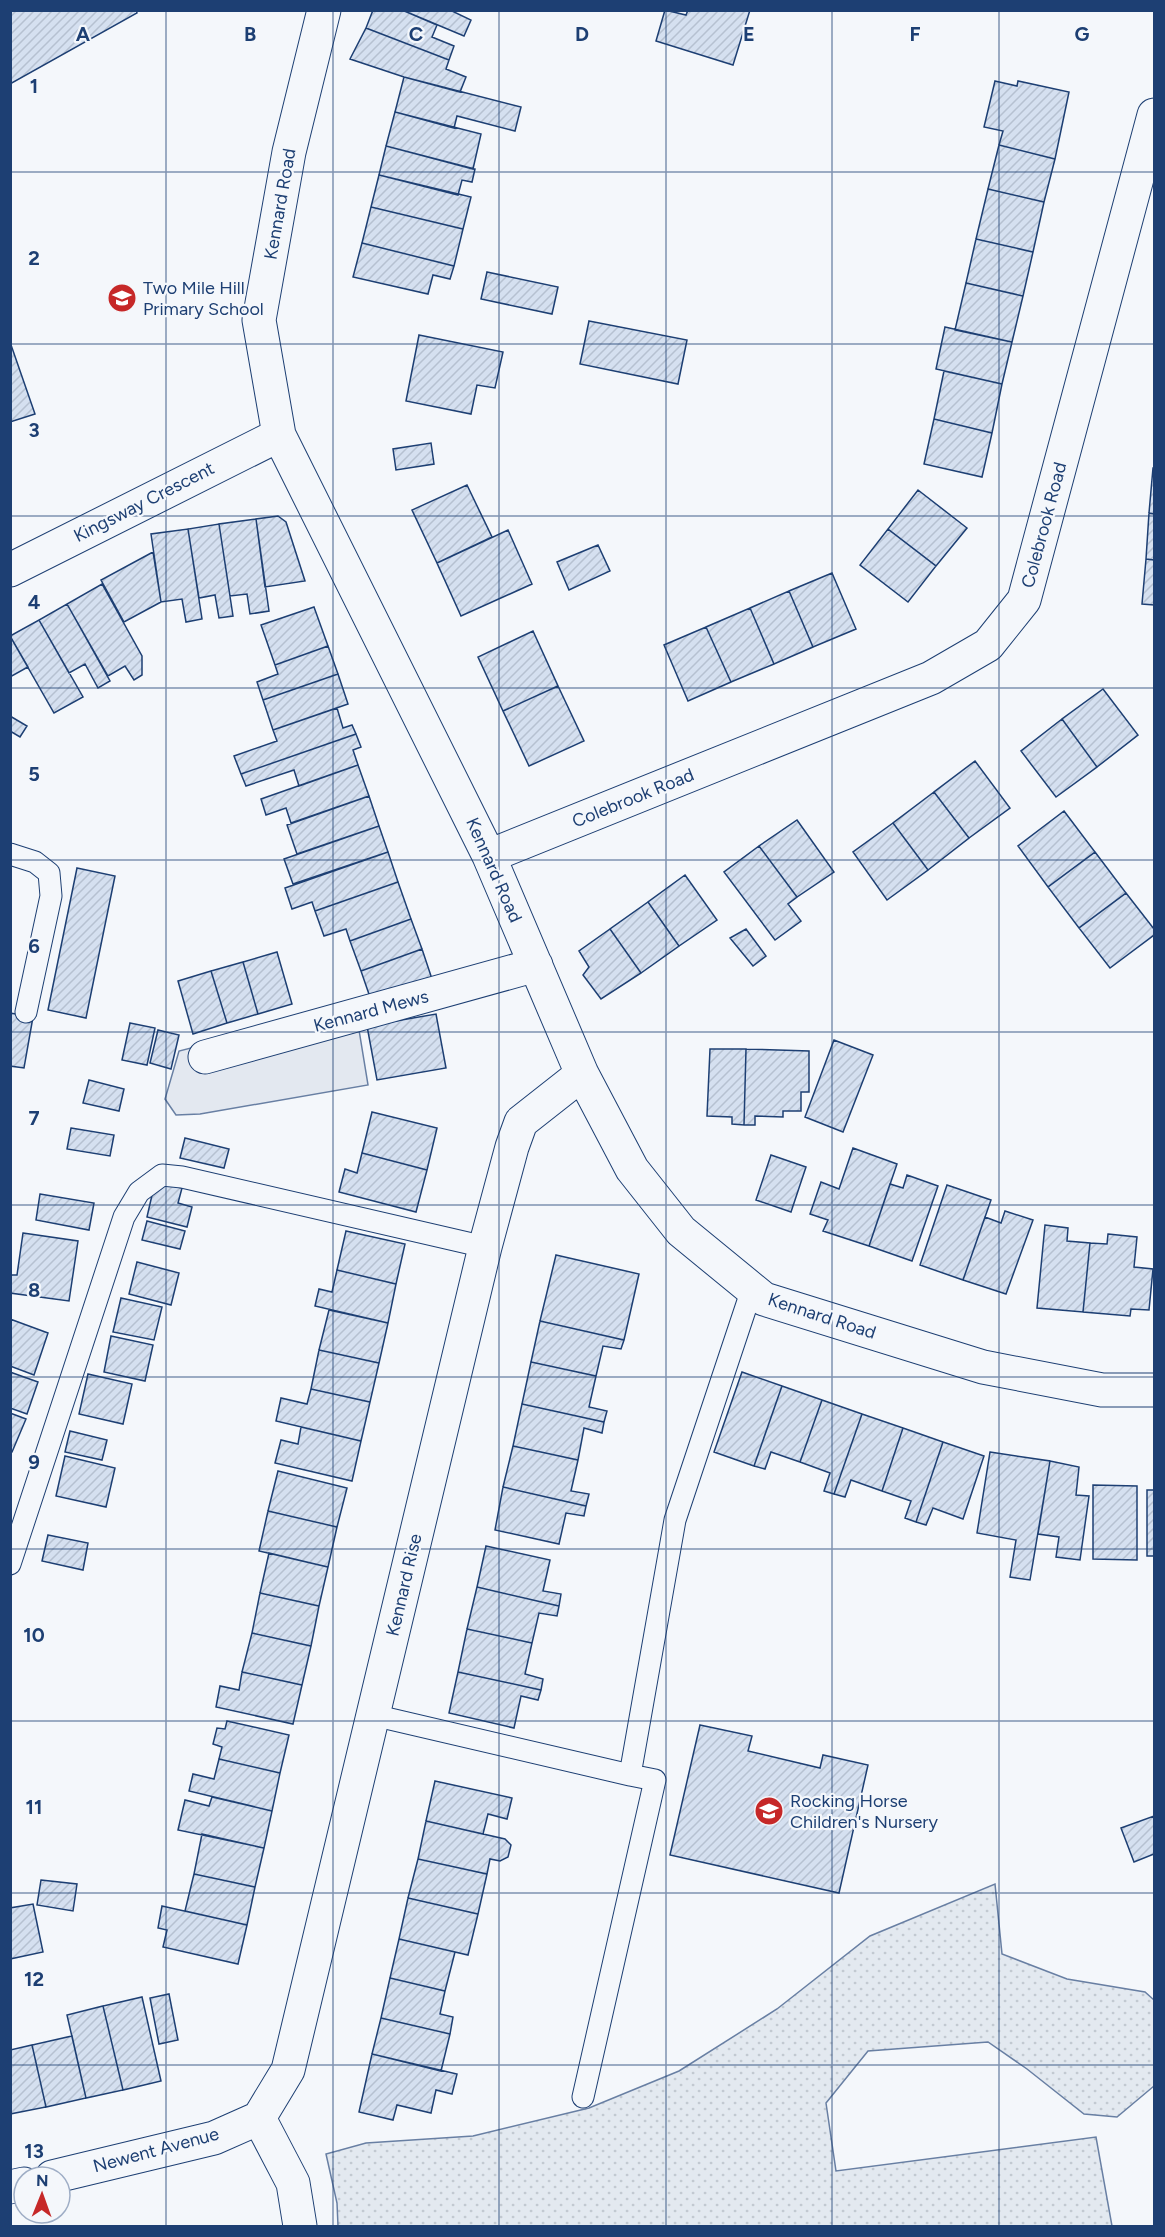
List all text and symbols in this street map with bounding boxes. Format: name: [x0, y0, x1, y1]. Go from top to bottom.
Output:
text: A: [76, 22, 91, 46]
text: B: [244, 22, 256, 46]
text: C: [409, 22, 423, 46]
text: D: [575, 22, 589, 46]
text: E: [743, 22, 755, 46]
text: F: [909, 22, 921, 46]
text: G: [1075, 22, 1090, 46]
text: 1: [30, 74, 38, 98]
street label: Kennard Road: [259, 147, 301, 261]
text: 2: [28, 246, 40, 270]
place label: Two Mile Hill Primary School: [143, 277, 264, 320]
school or university icon: Two Mile Hill Primary School: [106, 282, 138, 314]
text: 3: [28, 418, 40, 442]
street label: Kingsway Crescent: [70, 457, 218, 547]
street label: Colebrook Road: [1017, 460, 1071, 590]
text: 4: [28, 590, 41, 614]
text: 5: [28, 762, 40, 786]
street label: Colebrook Road: [569, 764, 697, 832]
street label: Kennard Road: [461, 814, 527, 926]
text: 6: [28, 934, 40, 958]
street label: Kennard Mews: [311, 985, 431, 1037]
text: 7: [28, 1106, 40, 1130]
text: 8: [28, 1278, 40, 1302]
street label: Kennard Road: [765, 1288, 879, 1344]
text: 9: [28, 1450, 40, 1474]
street label: Kennard Rise: [382, 1531, 427, 1638]
text: 10: [23, 1623, 45, 1647]
place label: Rocking Horse Children's Nursery: [790, 1790, 938, 1833]
text: 11: [26, 1795, 42, 1819]
school or university icon: Rocking Horse Children's Nursery: [753, 1795, 785, 1827]
text: 12: [24, 1967, 44, 1991]
street label: Newent Avenue: [91, 2123, 222, 2177]
text: 13: [24, 2139, 44, 2163]
north arrow: [12, 2165, 72, 2225]
text: N: [36, 2171, 49, 2190]

